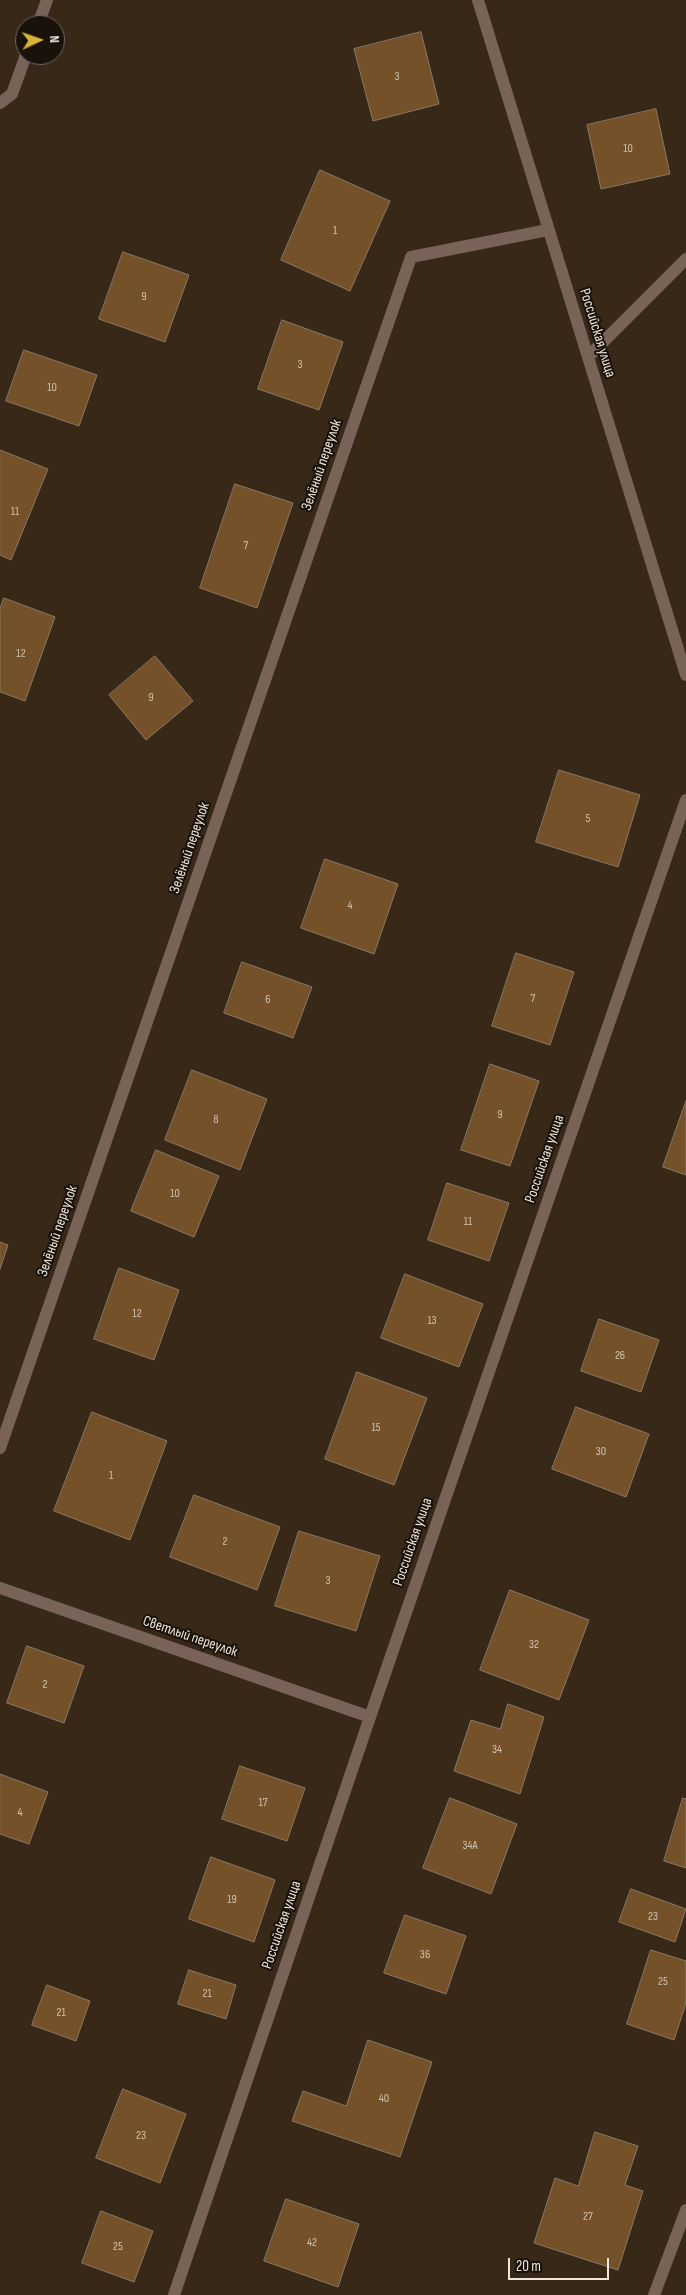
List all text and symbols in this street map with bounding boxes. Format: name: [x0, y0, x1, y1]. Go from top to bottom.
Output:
north arrow: [15, 15, 65, 65]
text: N: [46, 35, 63, 43]
house number: 3: [394, 70, 400, 84]
house number: 10: [623, 142, 633, 156]
house number: 1: [333, 224, 337, 238]
street label: Российская улица: [575, 286, 619, 380]
house number: 9: [141, 290, 147, 304]
house number: 3: [297, 358, 303, 372]
house number: 10: [47, 381, 57, 395]
street label: Зелёный переулок: [298, 417, 346, 513]
house number: 11: [11, 505, 19, 519]
house number: 7: [244, 539, 248, 553]
house number: 12: [16, 647, 26, 661]
house number: 9: [148, 691, 154, 705]
street label: Зелёный переулок: [166, 800, 214, 896]
house number: 5: [586, 812, 590, 826]
house number: 4: [347, 899, 353, 913]
house number: 7: [531, 992, 535, 1006]
house number: 6: [265, 993, 271, 1007]
house number: 9: [497, 1108, 503, 1122]
house number: 8: [213, 1113, 219, 1127]
street label: Российская улица: [522, 1113, 568, 1205]
street label: Зелёный переулок: [34, 1183, 82, 1279]
house number: 10: [170, 1187, 180, 1201]
house number: 11: [464, 1215, 472, 1229]
house number: 12: [132, 1307, 142, 1321]
house number: 13: [427, 1314, 437, 1328]
house number: 26: [615, 1349, 625, 1363]
house number: 15: [371, 1421, 381, 1435]
house number: 30: [596, 1445, 606, 1459]
house number: 1: [109, 1469, 113, 1483]
street label: Российская улица: [390, 1496, 436, 1588]
house number: 2: [223, 1535, 227, 1549]
house number: 3: [325, 1574, 331, 1588]
street label: Светлый переулок: [140, 1612, 240, 1662]
house number: 32: [529, 1638, 539, 1652]
house number: 2: [43, 1678, 47, 1692]
house number: 34: [492, 1743, 502, 1757]
house number: 17: [259, 1796, 267, 1810]
house number: 4: [17, 1806, 23, 1820]
house number: 34А: [462, 1839, 478, 1853]
street label: Российская улица: [259, 1879, 305, 1971]
house number: 19: [227, 1893, 237, 1907]
house number: 23: [648, 1910, 658, 1924]
house number: 36: [420, 1948, 430, 1962]
house number: 25: [658, 1975, 668, 1989]
house number: 21: [202, 1987, 212, 2001]
house number: 21: [56, 2006, 66, 2020]
house number: 40: [379, 2092, 389, 2106]
house number: 23: [136, 2129, 146, 2143]
house number: 27: [583, 2210, 593, 2224]
house number: 42: [307, 2236, 317, 2250]
house number: 25: [113, 2240, 123, 2254]
scale bar: [511, 2248, 612, 2280]
text: 20 m: [516, 2257, 541, 2276]

